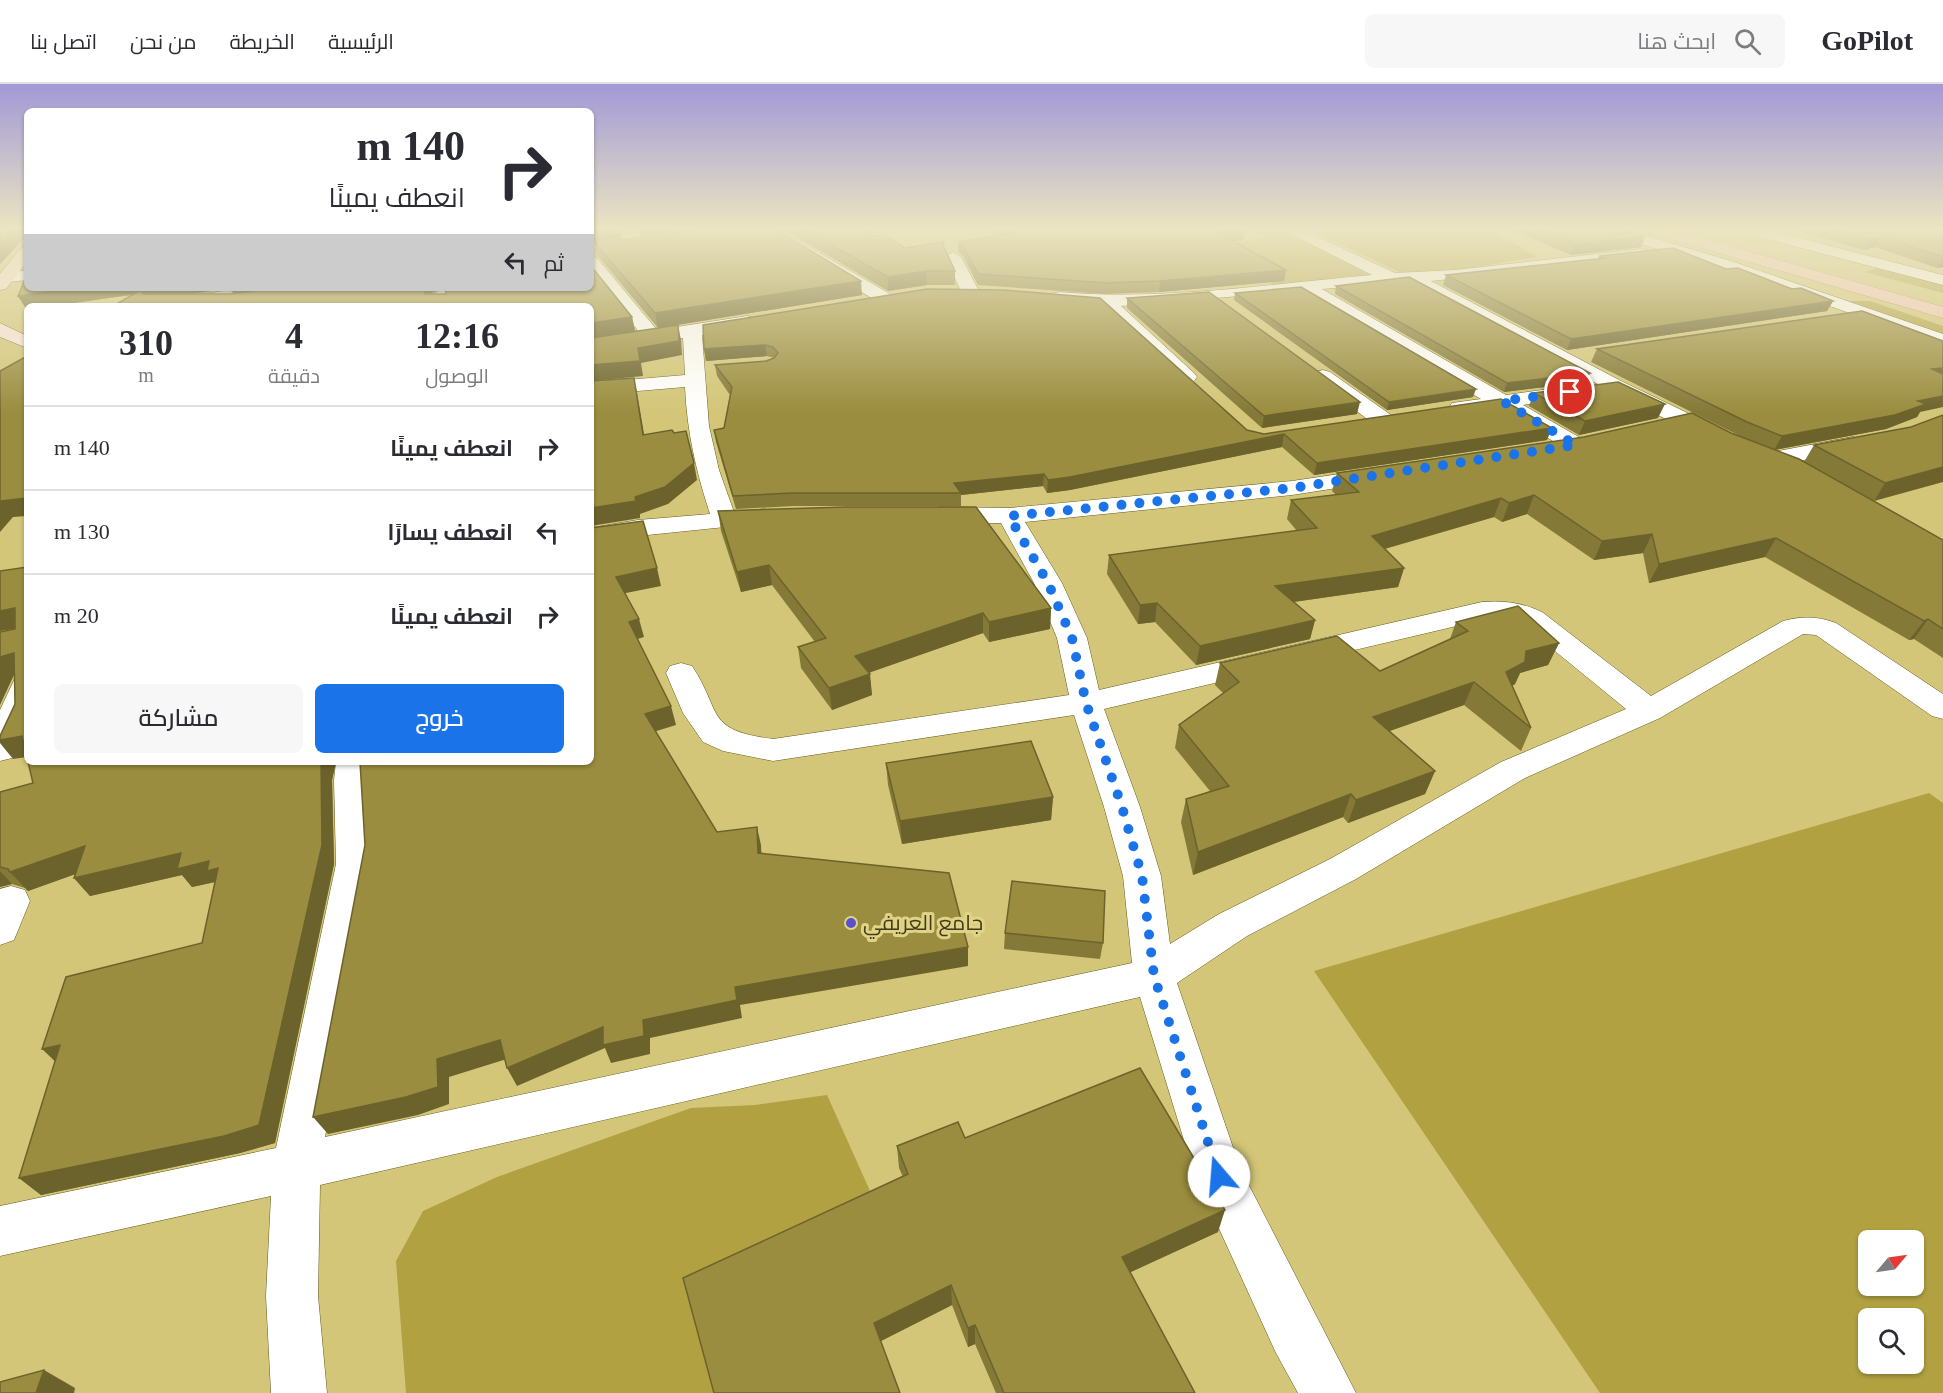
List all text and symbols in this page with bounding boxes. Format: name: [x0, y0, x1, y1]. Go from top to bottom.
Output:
search box: [1365, 14, 1785, 68]
icon: search: [1731, 25, 1764, 58]
text: GoPilot: [1821, 25, 1913, 56]
text: ابحث هنا: [1637, 29, 1716, 54]
text: اتصل بنا: [30, 30, 97, 54]
text: من نحن: [130, 30, 196, 54]
text: الخريطة: [229, 30, 295, 54]
text: الرئيسية: [328, 30, 394, 54]
text: 140 m: [357, 123, 465, 169]
icon: right: [486, 132, 564, 210]
text: انعطف يمينًا: [329, 183, 465, 213]
icon: left: [499, 246, 532, 279]
text: ثم: [544, 251, 564, 276]
text: 4: [285, 316, 303, 356]
text: 12:16: [415, 316, 499, 356]
text: 310: [119, 323, 173, 363]
text: m: [138, 364, 154, 386]
text: دقيقة: [268, 365, 320, 387]
text: الوصول: [425, 365, 489, 387]
pin: [1544, 366, 1595, 417]
icon: arrive: [1553, 375, 1586, 408]
icon: right: [531, 432, 564, 465]
text: 140 m: [54, 435, 110, 460]
text: انعطف يمينًا: [390, 436, 513, 461]
icon: left: [531, 516, 564, 549]
text: 130 m: [54, 519, 110, 544]
text: انعطف يسارًا: [388, 520, 513, 545]
icon: right: [531, 600, 564, 633]
text: 20 m: [54, 603, 99, 628]
text: انعطف يمينًا: [390, 604, 513, 629]
button: مشاركة: [54, 684, 303, 753]
button: خروج: [315, 684, 564, 753]
place label: جامع العريفي: [863, 911, 983, 939]
marker: جامع العريفي: [844, 916, 858, 930]
position arrow: [1187, 1144, 1251, 1208]
north arrow: [1858, 1230, 1924, 1296]
map controls: [1858, 1230, 1924, 1374]
button: search: [1858, 1308, 1924, 1374]

